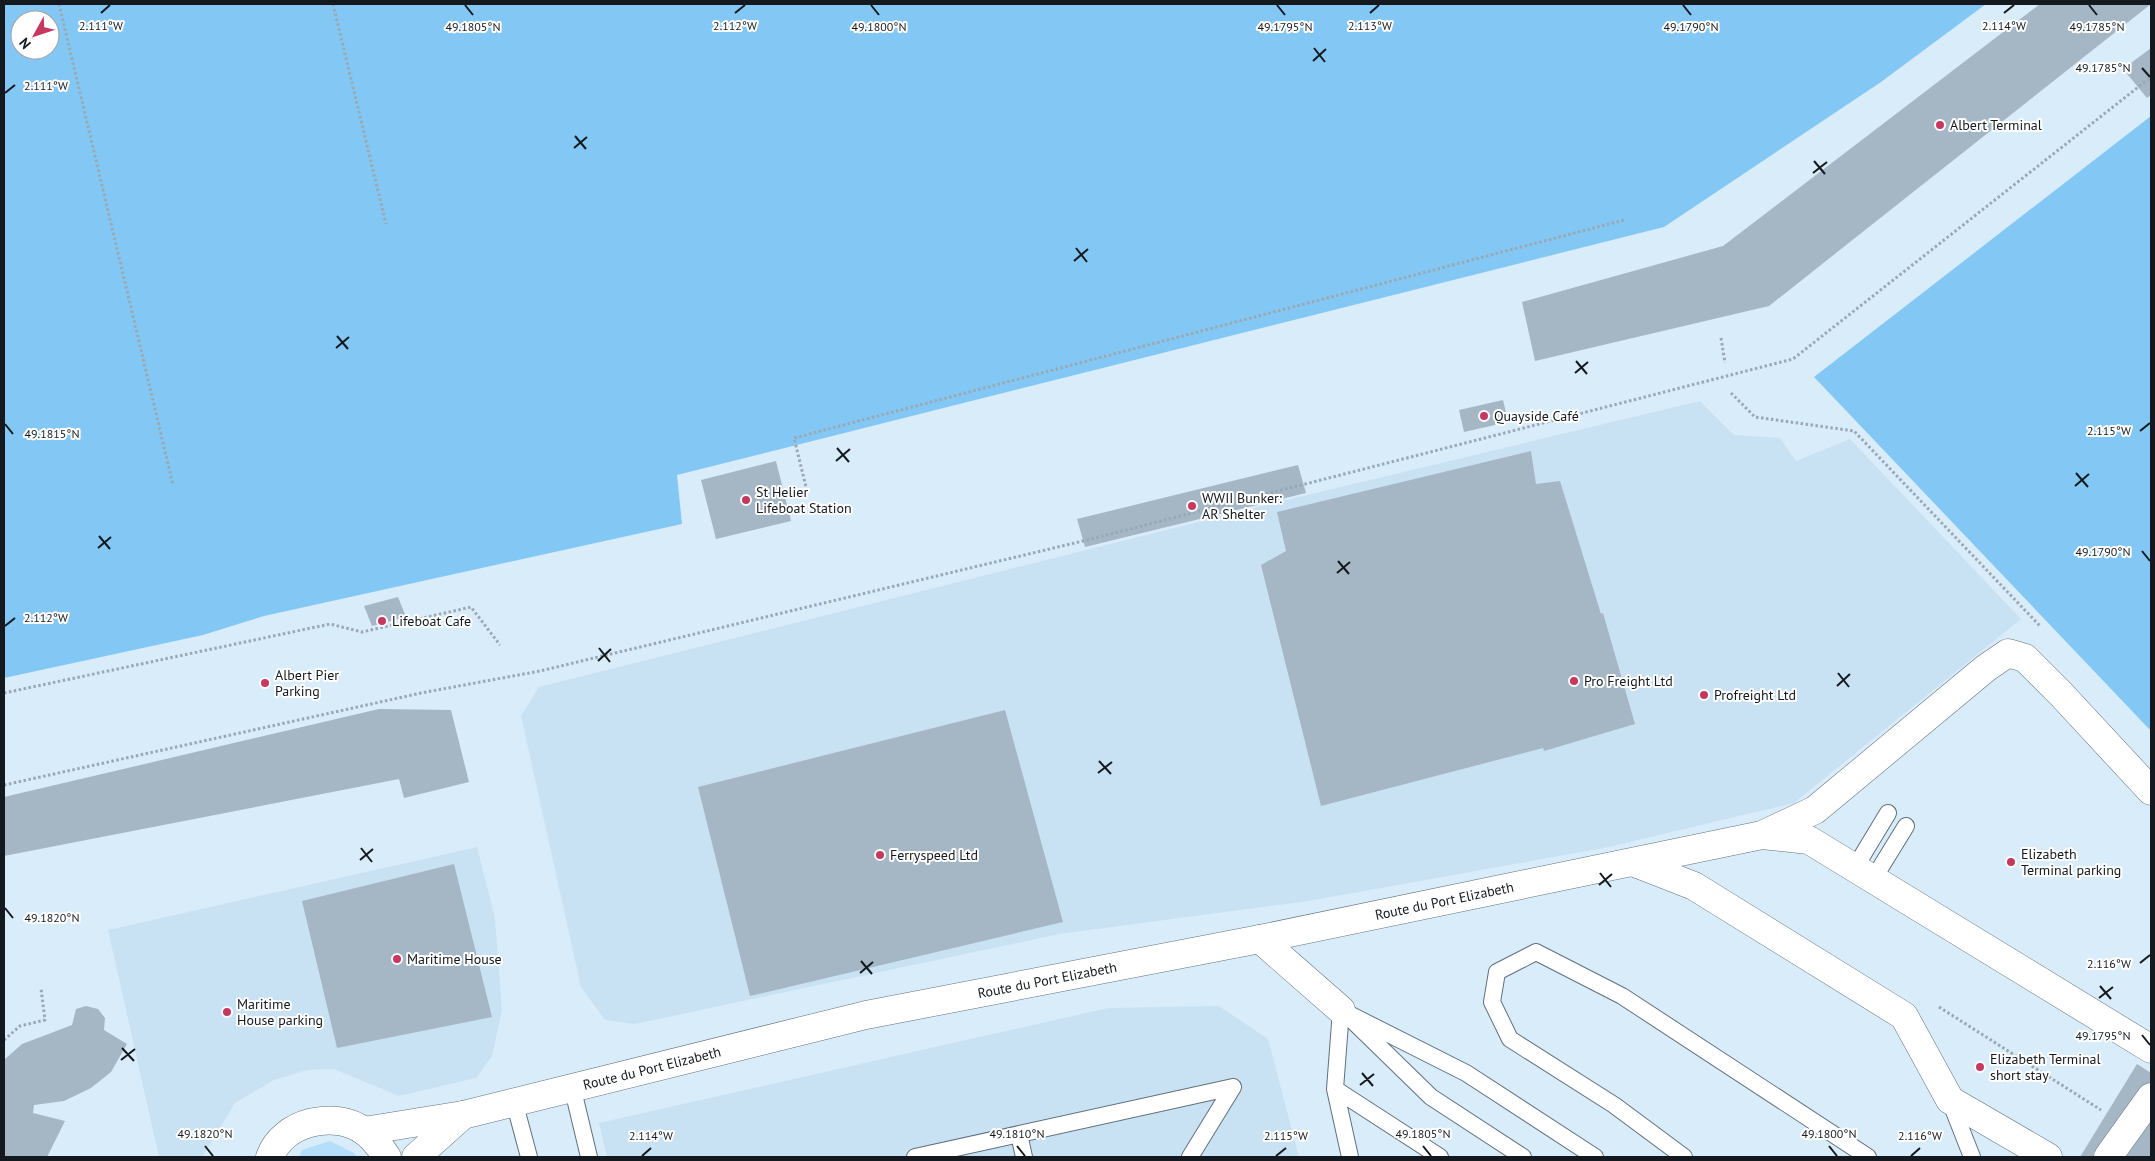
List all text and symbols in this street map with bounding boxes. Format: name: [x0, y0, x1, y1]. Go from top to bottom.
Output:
north arrow: [10, 10, 60, 60]
text: 2.111°W: [79, 18, 123, 33]
text: 2.112°W: [713, 18, 757, 33]
text: 2.113°W: [1348, 18, 1392, 33]
text: 2.114°W: [1982, 18, 2026, 33]
text: 49.1805°N: [446, 19, 500, 34]
text: 49.1800°N: [852, 19, 906, 34]
text: 49.1795°N: [1258, 19, 1312, 34]
text: 49.1790°N: [1664, 19, 1718, 34]
text: 49.1785°N: [2070, 19, 2124, 34]
text: N: [15, 34, 35, 53]
text: 49.1785°N: [2076, 60, 2130, 75]
text: 2.111°W: [24, 78, 68, 93]
place label: Albert Terminal: [1950, 116, 2042, 134]
marker: Albert Terminal: [1934, 119, 1946, 131]
place label: Quayside Café: [1494, 407, 1579, 425]
marker: Quayside Café: [1478, 410, 1490, 422]
text: 2.115°W: [2087, 423, 2131, 438]
text: 49.1815°N: [25, 426, 79, 441]
place label: St Helier Lifeboat Station: [756, 483, 852, 517]
place label: WWII Bunker: AR Shelter: [1202, 489, 1282, 523]
marker: St Helier Lifeboat Station: [740, 494, 752, 506]
marker: WWII Bunker: AR Shelter: [1186, 500, 1198, 512]
text: 49.1790°N: [2076, 544, 2130, 559]
text: 2.112°W: [24, 610, 68, 625]
place label: Lifeboat Cafe: [392, 612, 471, 630]
marker: Lifeboat Cafe: [376, 615, 388, 627]
place label: Albert Pier Parking: [275, 666, 339, 700]
place label: Pro Freight Ltd: [1584, 672, 1673, 690]
marker: Pro Freight Ltd: [1568, 675, 1580, 687]
marker: Albert Pier Parking: [259, 677, 271, 689]
place label: Profreight Ltd: [1714, 686, 1796, 704]
marker: Profreight Ltd: [1698, 689, 1710, 701]
place label: Elizabeth Terminal parking: [2021, 845, 2121, 879]
place label: Ferryspeed Ltd: [890, 846, 978, 864]
marker: Ferryspeed Ltd: [874, 849, 886, 861]
marker: Elizabeth Terminal parking: [2005, 856, 2017, 868]
street label: Route du Port Elizabeth: [1373, 878, 1515, 924]
text: 49.1820°N: [25, 910, 79, 925]
place label: Maritime House: [407, 950, 502, 968]
marker: Maritime House: [391, 953, 403, 965]
text: 2.116°W: [2087, 956, 2131, 971]
street label: Route du Port Elizabeth: [976, 958, 1118, 1002]
place label: Maritime House parking: [237, 995, 323, 1029]
marker: Maritime House parking: [221, 1006, 233, 1018]
text: 49.1795°N: [2076, 1028, 2130, 1043]
street label: Route du Port Elizabeth: [581, 1042, 723, 1094]
place label: Elizabeth Terminal short stay: [1990, 1050, 2101, 1084]
marker: Elizabeth Terminal short stay: [1974, 1061, 1986, 1073]
text: 49.1820°N: [178, 1126, 232, 1141]
text: 49.1810°N: [990, 1126, 1044, 1141]
text: 49.1805°N: [1396, 1126, 1450, 1141]
text: 49.1800°N: [1802, 1126, 1856, 1141]
text: 2.114°W: [629, 1128, 673, 1143]
text: 2.115°W: [1264, 1128, 1308, 1143]
text: 2.116°W: [1898, 1128, 1942, 1143]

